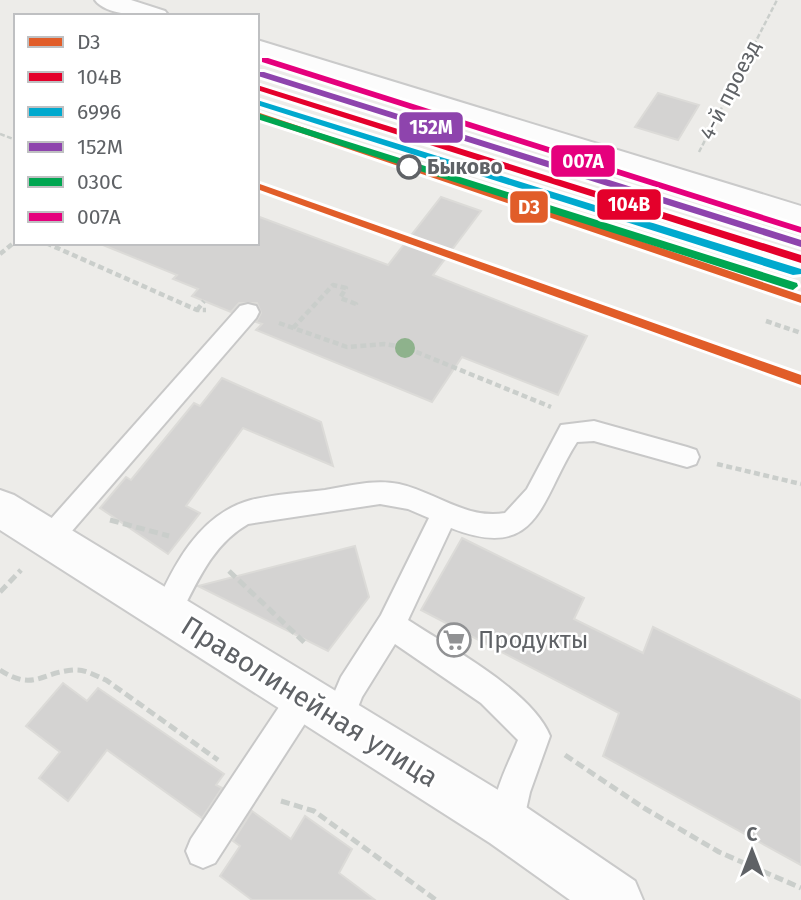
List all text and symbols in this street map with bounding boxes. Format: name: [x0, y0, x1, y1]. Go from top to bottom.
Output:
legend: [14, 14, 259, 245]
text: D3: [77, 29, 101, 55]
street label: 4-й проезд: [694, 36, 766, 144]
text: 104В: [77, 64, 122, 90]
text: 6996: [77, 99, 121, 125]
line badge: 152М: [398, 111, 464, 144]
text: 152М: [409, 116, 453, 139]
text: 152М: [77, 134, 123, 160]
line badge: 007А: [550, 144, 616, 178]
text: 007А: [562, 150, 604, 173]
place label: Быково: [427, 154, 503, 180]
marker: Быково: [397, 155, 421, 179]
text: 030C: [77, 169, 123, 195]
line badge: 104В: [596, 188, 662, 221]
line badge: D3: [509, 190, 549, 224]
text: 104В: [608, 193, 650, 216]
text: D3: [518, 196, 540, 219]
text: 007А: [77, 204, 121, 230]
street label: Праволинейная улица: [175, 609, 444, 794]
supermarket icon: Продукты: [435, 621, 473, 659]
place label: Продукты: [478, 626, 588, 654]
north arrow: [717, 816, 787, 886]
text: С: [747, 823, 758, 846]

